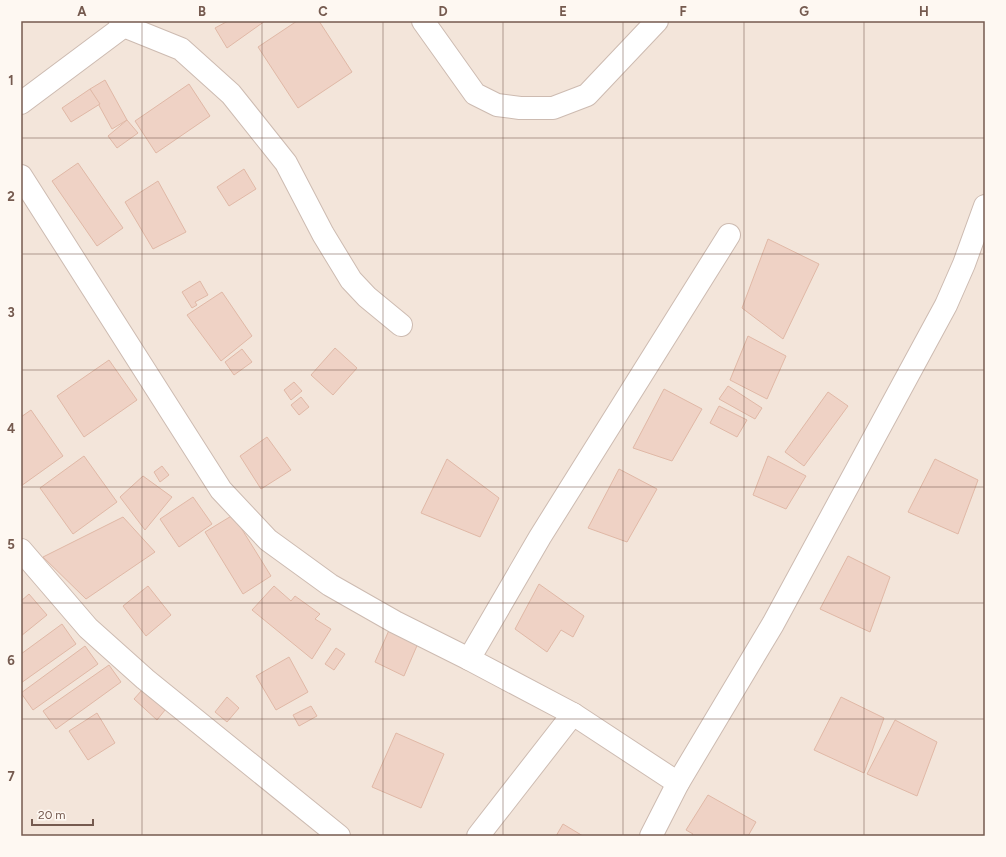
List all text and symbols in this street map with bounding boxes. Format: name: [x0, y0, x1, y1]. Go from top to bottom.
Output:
text: A: [77, 4, 87, 19]
text: B: [198, 4, 206, 19]
text: C: [318, 4, 328, 19]
text: D: [438, 4, 448, 19]
text: E: [559, 4, 567, 19]
text: F: [679, 4, 687, 19]
text: G: [799, 4, 809, 19]
text: H: [919, 4, 929, 19]
text: 1: [8, 73, 14, 88]
text: 2: [7, 189, 15, 204]
text: 3: [7, 305, 15, 320]
text: 4: [7, 421, 15, 436]
text: 5: [7, 537, 15, 552]
text: 6: [7, 653, 15, 668]
text: 7: [7, 769, 15, 784]
scale bar: [32, 801, 93, 827]
text: 20 m: [38, 808, 66, 822]

